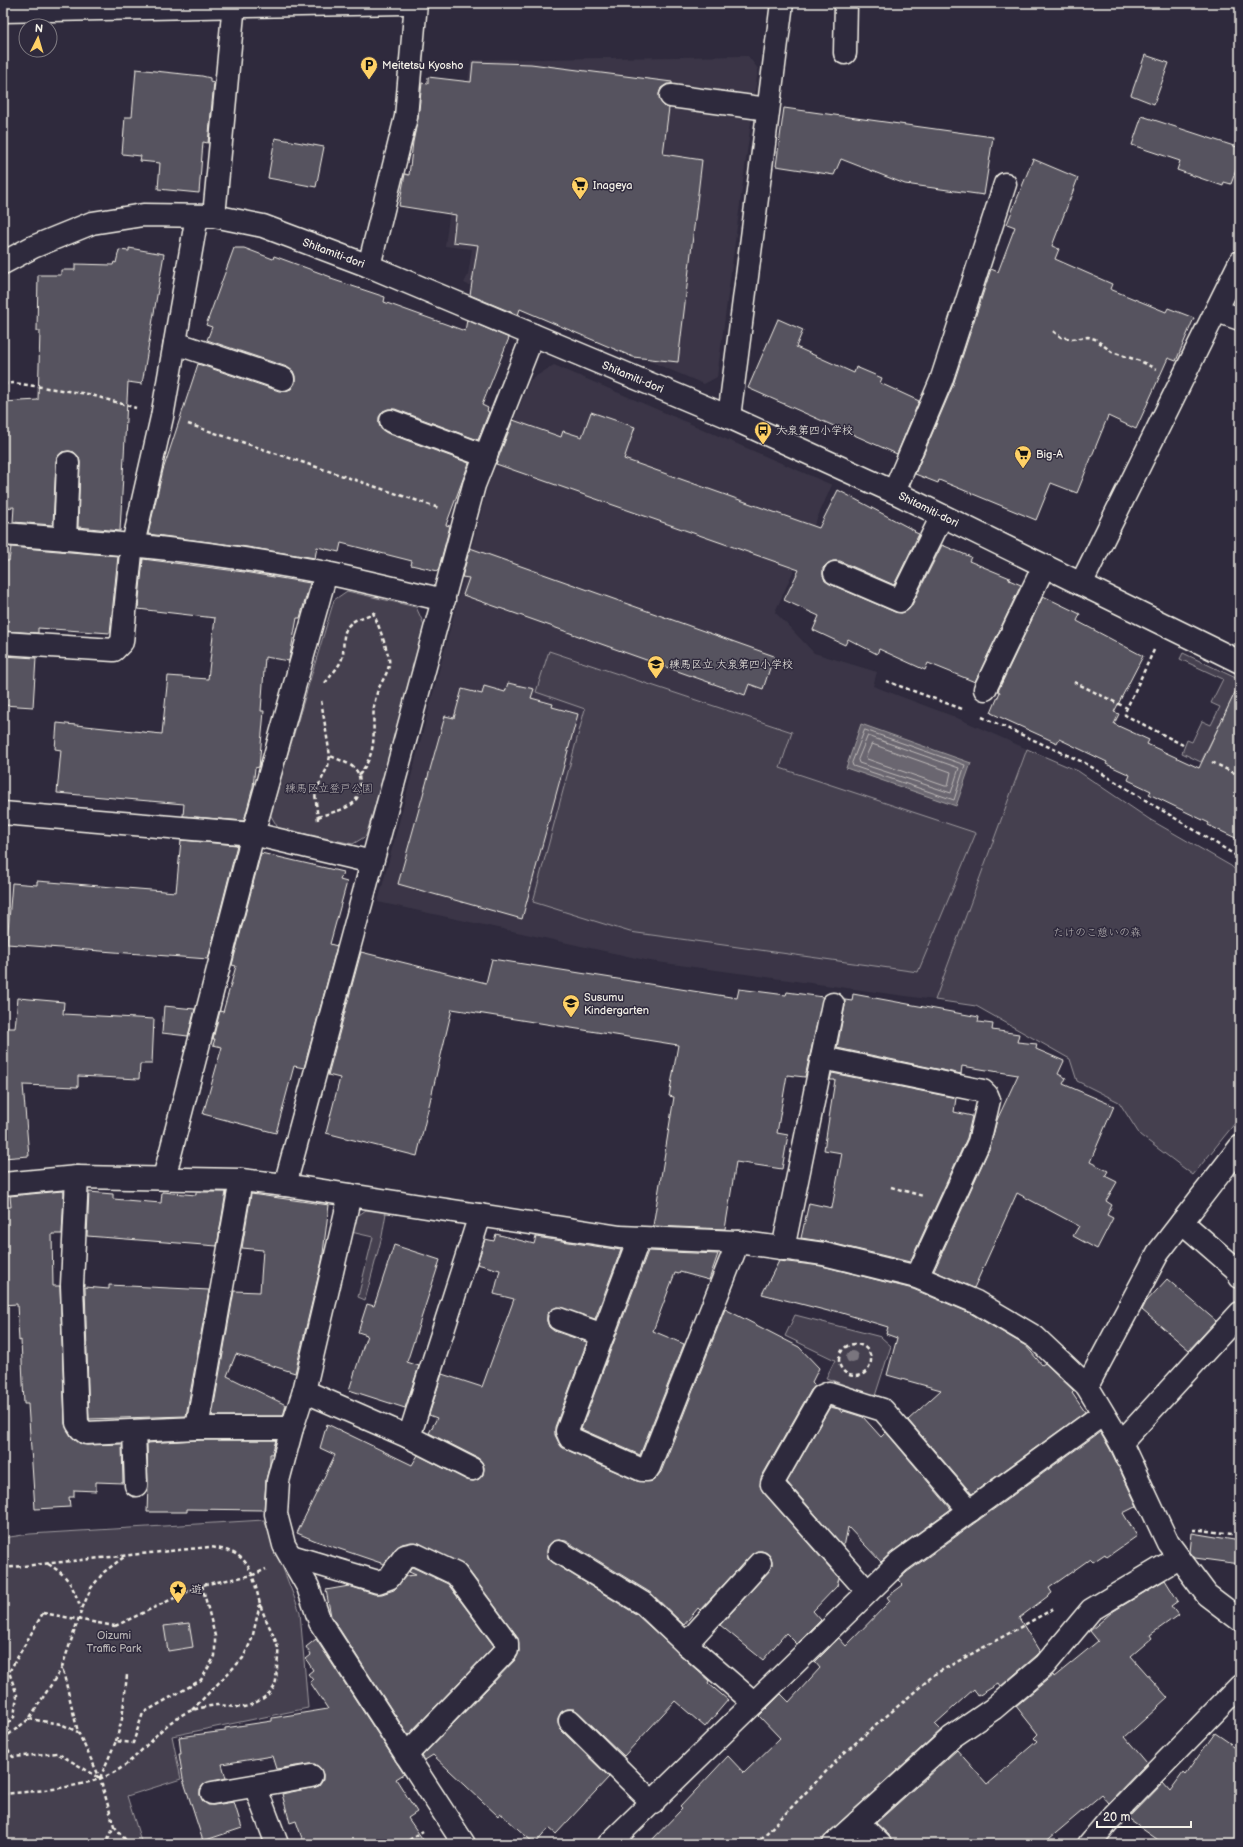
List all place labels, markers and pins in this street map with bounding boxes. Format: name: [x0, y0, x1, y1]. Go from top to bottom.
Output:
parking icon: Meitetsu Kyosho: [359, 55, 379, 80]
place label: Meitetsu Kyosho: [382, 59, 464, 72]
supermarket icon: Inageya: [570, 175, 590, 200]
place label: Inageya: [593, 179, 633, 192]
bus stop icon: 大泉第四小学校: [753, 420, 773, 445]
place label: 大泉第四小学校: [776, 424, 853, 437]
supermarket icon: Big-A: [1013, 444, 1033, 469]
place label: Big-A: [1036, 448, 1063, 461]
school or university icon: 練馬区立 大泉第四小学校: [646, 654, 666, 679]
place label: 練馬区立 大泉第四小学校: [669, 658, 793, 671]
place label: Susumu Kindergarten: [584, 991, 649, 1017]
school or university icon: Susumu Kindergarten: [561, 993, 581, 1018]
place icon: 遊: [168, 1579, 188, 1604]
place label: 遊: [191, 1583, 202, 1596]

